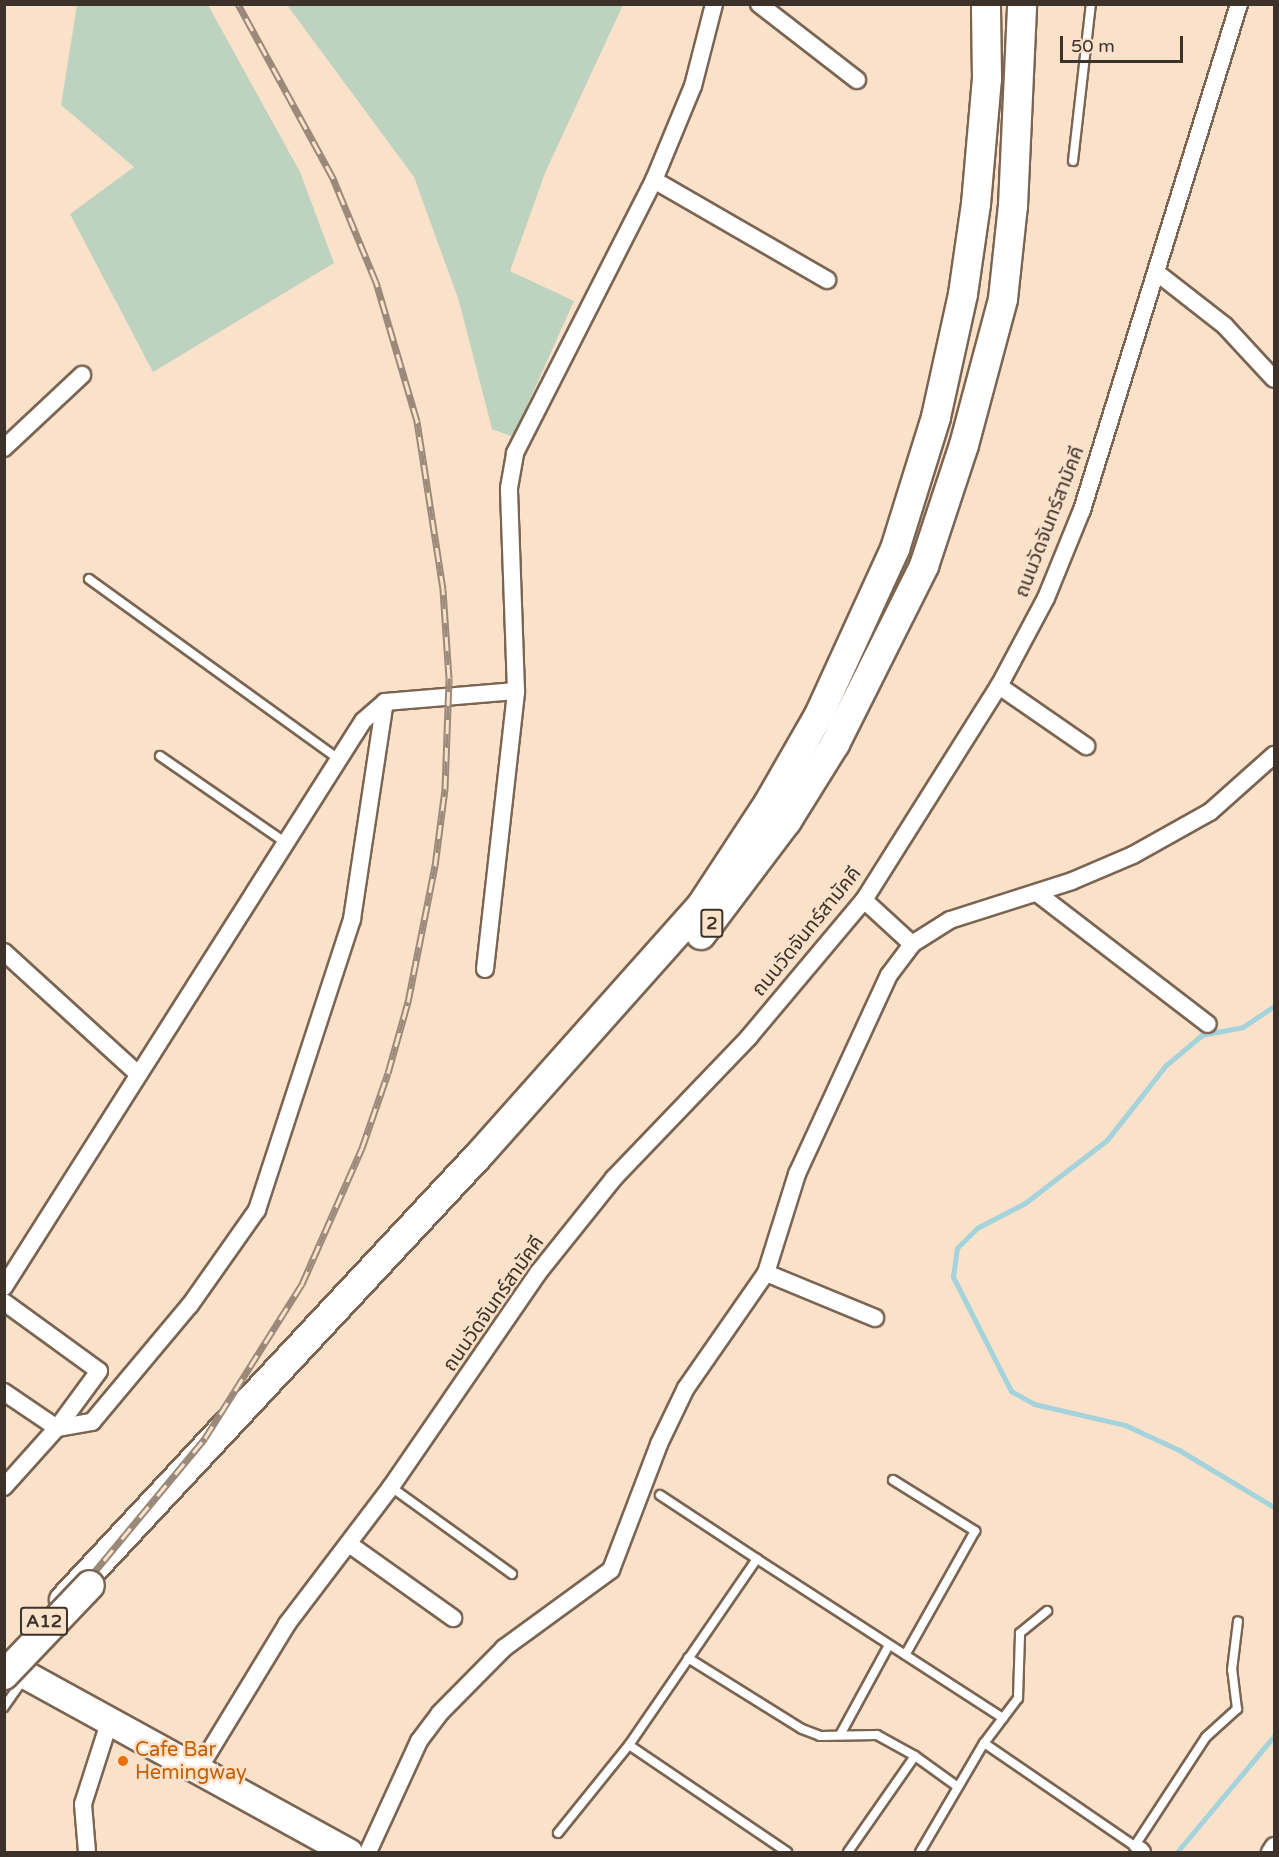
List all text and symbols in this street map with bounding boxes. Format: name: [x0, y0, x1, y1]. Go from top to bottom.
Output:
scale bar: [1063, 24, 1186, 62]
text: 50 m: [1071, 35, 1115, 57]
street label: ถนนวัดจันทร์สามัคคี: [1010, 443, 1090, 601]
street label: ถนนวัดจันทร์สามัคคี: [747, 862, 867, 1002]
road number: 2: [700, 908, 724, 938]
street label: ถนนวัดจันทร์สามัคคี: [438, 1232, 550, 1376]
road number: A12: [18, 1606, 70, 1636]
place label: Cafe Bar Hemingway: [135, 1738, 247, 1785]
marker: Cafe Bar Hemingway: [116, 1754, 130, 1768]

